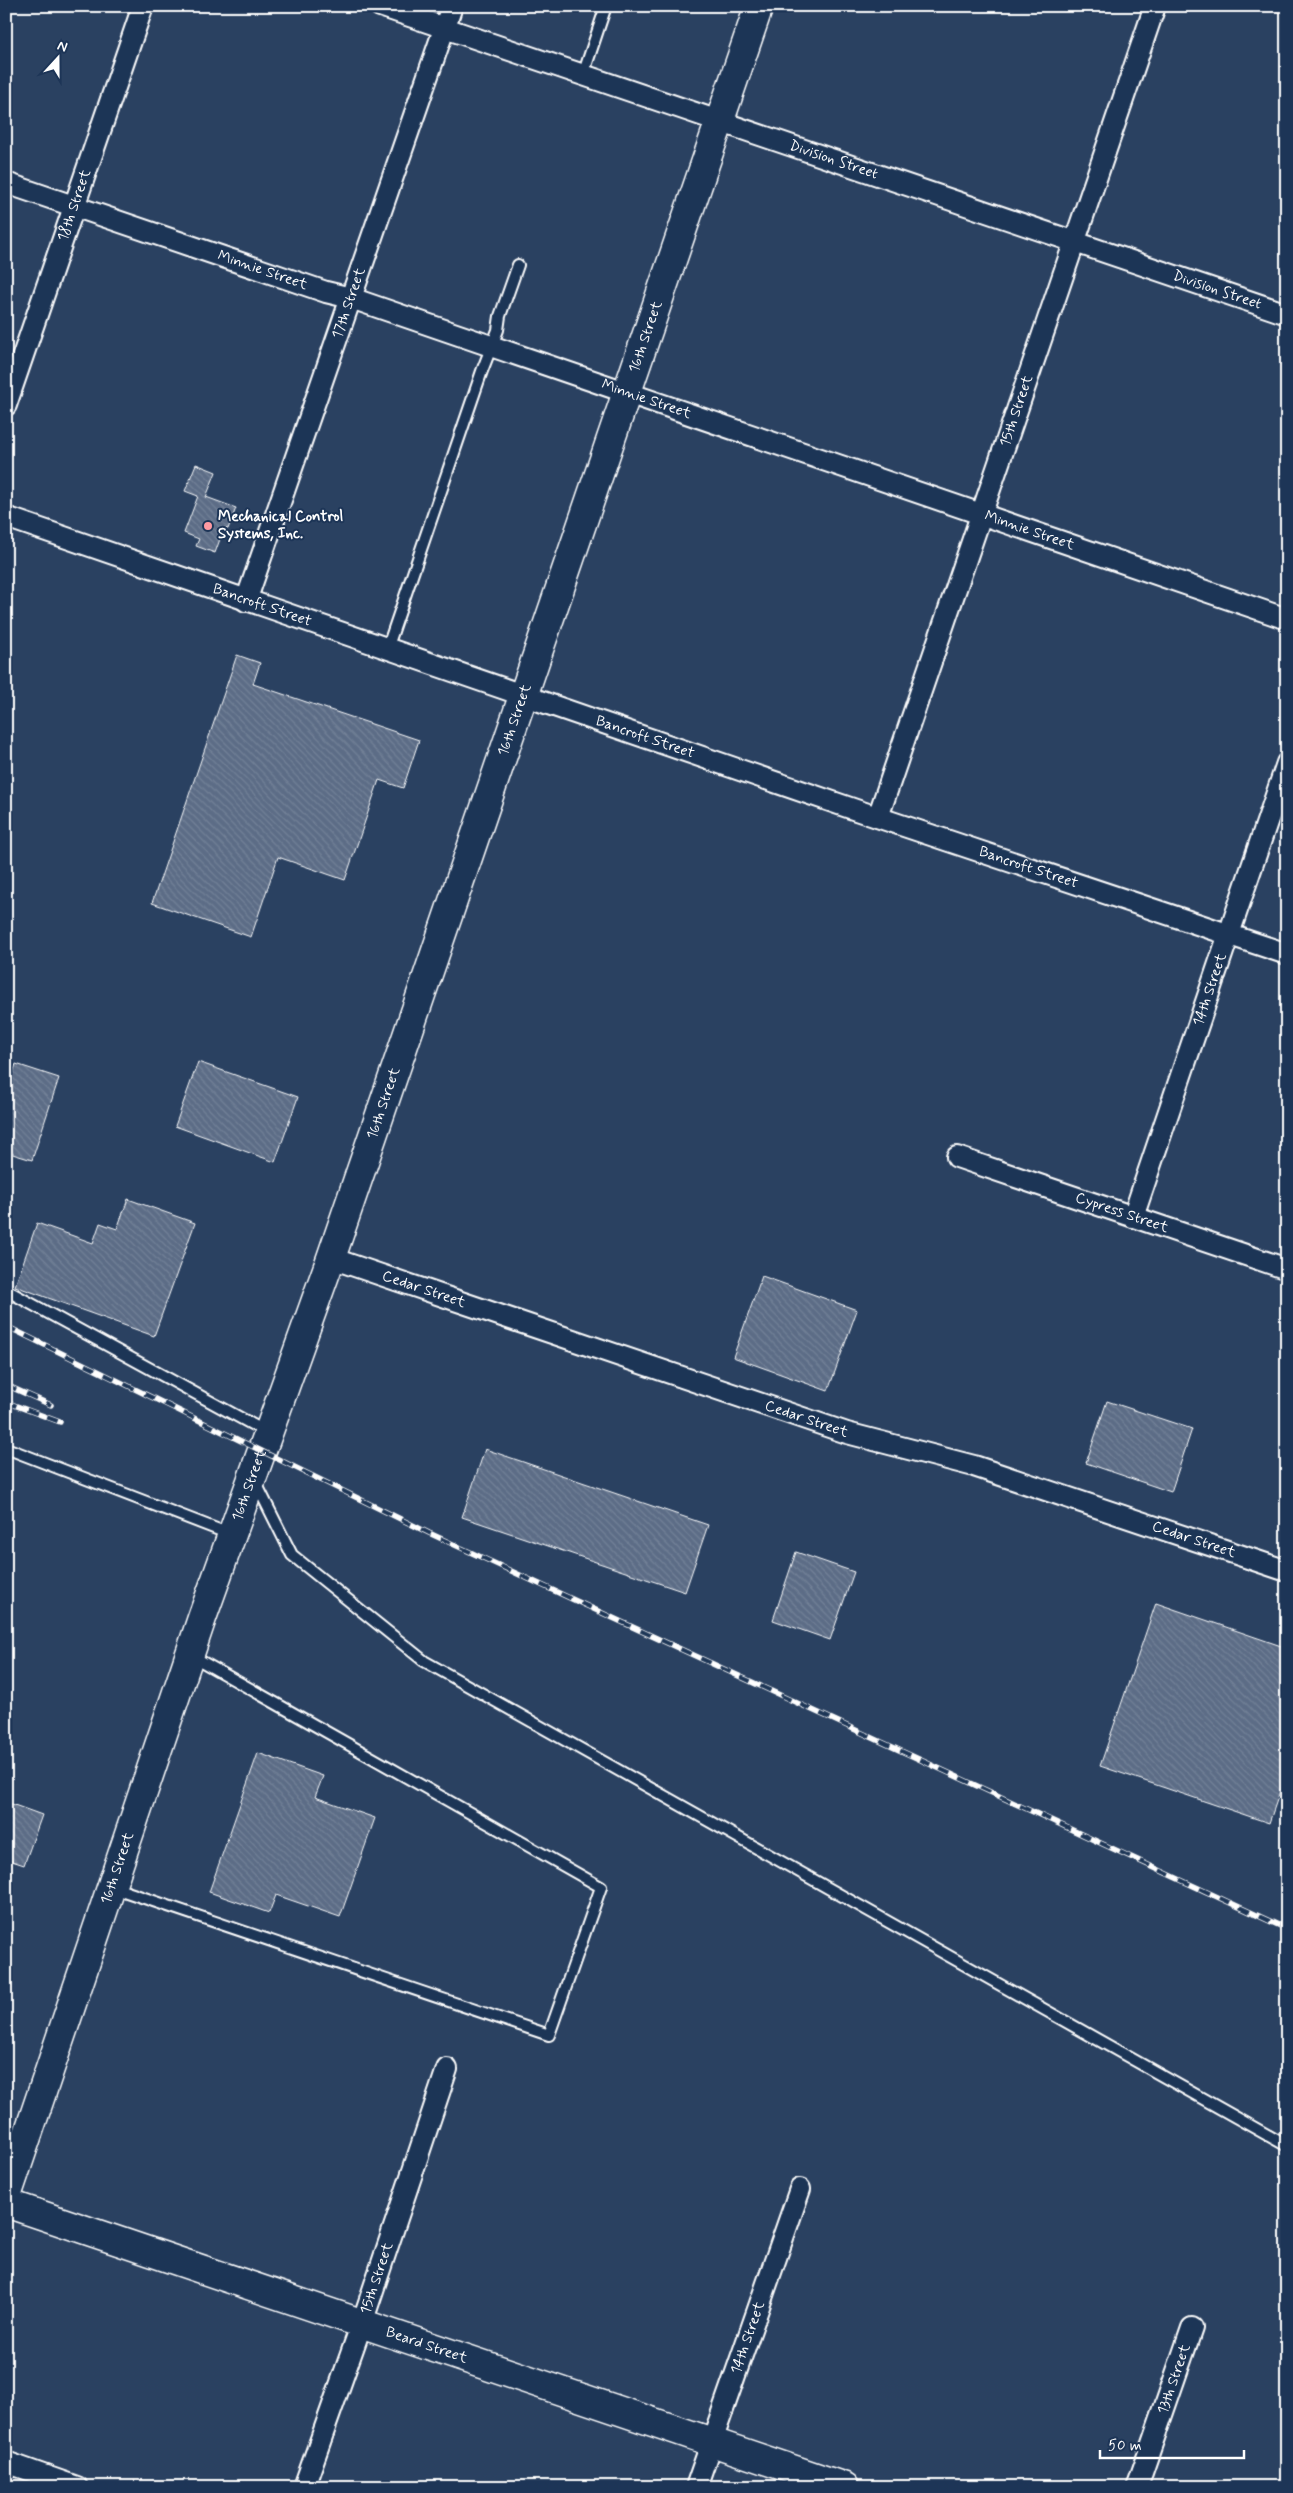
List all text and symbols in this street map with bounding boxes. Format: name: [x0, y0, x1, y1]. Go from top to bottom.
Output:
north arrow: [32, 32, 82, 82]
text: N: [55, 37, 70, 57]
street label: Division Street: [786, 136, 881, 185]
street label: 18th Street: [53, 167, 96, 244]
street label: Minnie Street: [215, 246, 310, 295]
street label: 17th Street: [328, 265, 371, 342]
street label: Division Street: [1170, 266, 1265, 315]
street label: 16th Street: [624, 298, 667, 376]
street label: 15th Street: [995, 372, 1038, 449]
street label: Minnie Street: [599, 375, 694, 424]
street label: Minnie Street: [982, 506, 1077, 555]
place label: Mechanical Control Systems, Inc.: [218, 507, 343, 544]
marker: Mechanical Control Systems, Inc.: [202, 520, 214, 532]
street label: Bancroft Street: [210, 579, 314, 632]
street label: 16th Street: [493, 681, 536, 759]
street label: Bancroft Street: [593, 711, 697, 764]
street label: Bancroft Street: [976, 842, 1081, 894]
street label: 14th Street: [1188, 951, 1232, 1029]
street label: 16th Street: [362, 1065, 405, 1142]
street label: Cypress Street: [1073, 1188, 1171, 1238]
street label: Cedar Street: [379, 1266, 468, 1313]
street label: Cedar Street: [762, 1396, 851, 1443]
street label: 16th Street: [227, 1447, 272, 1524]
street label: Cedar Street: [1149, 1516, 1238, 1563]
street label: 16th Street: [96, 1830, 139, 1907]
street label: 15th Street: [356, 2240, 398, 2317]
street label: 14th Street: [726, 2299, 770, 2377]
street label: Beard Street: [383, 2322, 470, 2369]
street label: 13th Street: [1153, 2341, 1196, 2417]
scale bar: [1100, 2428, 1244, 2460]
text: 50 m: [1108, 2436, 1142, 2456]

